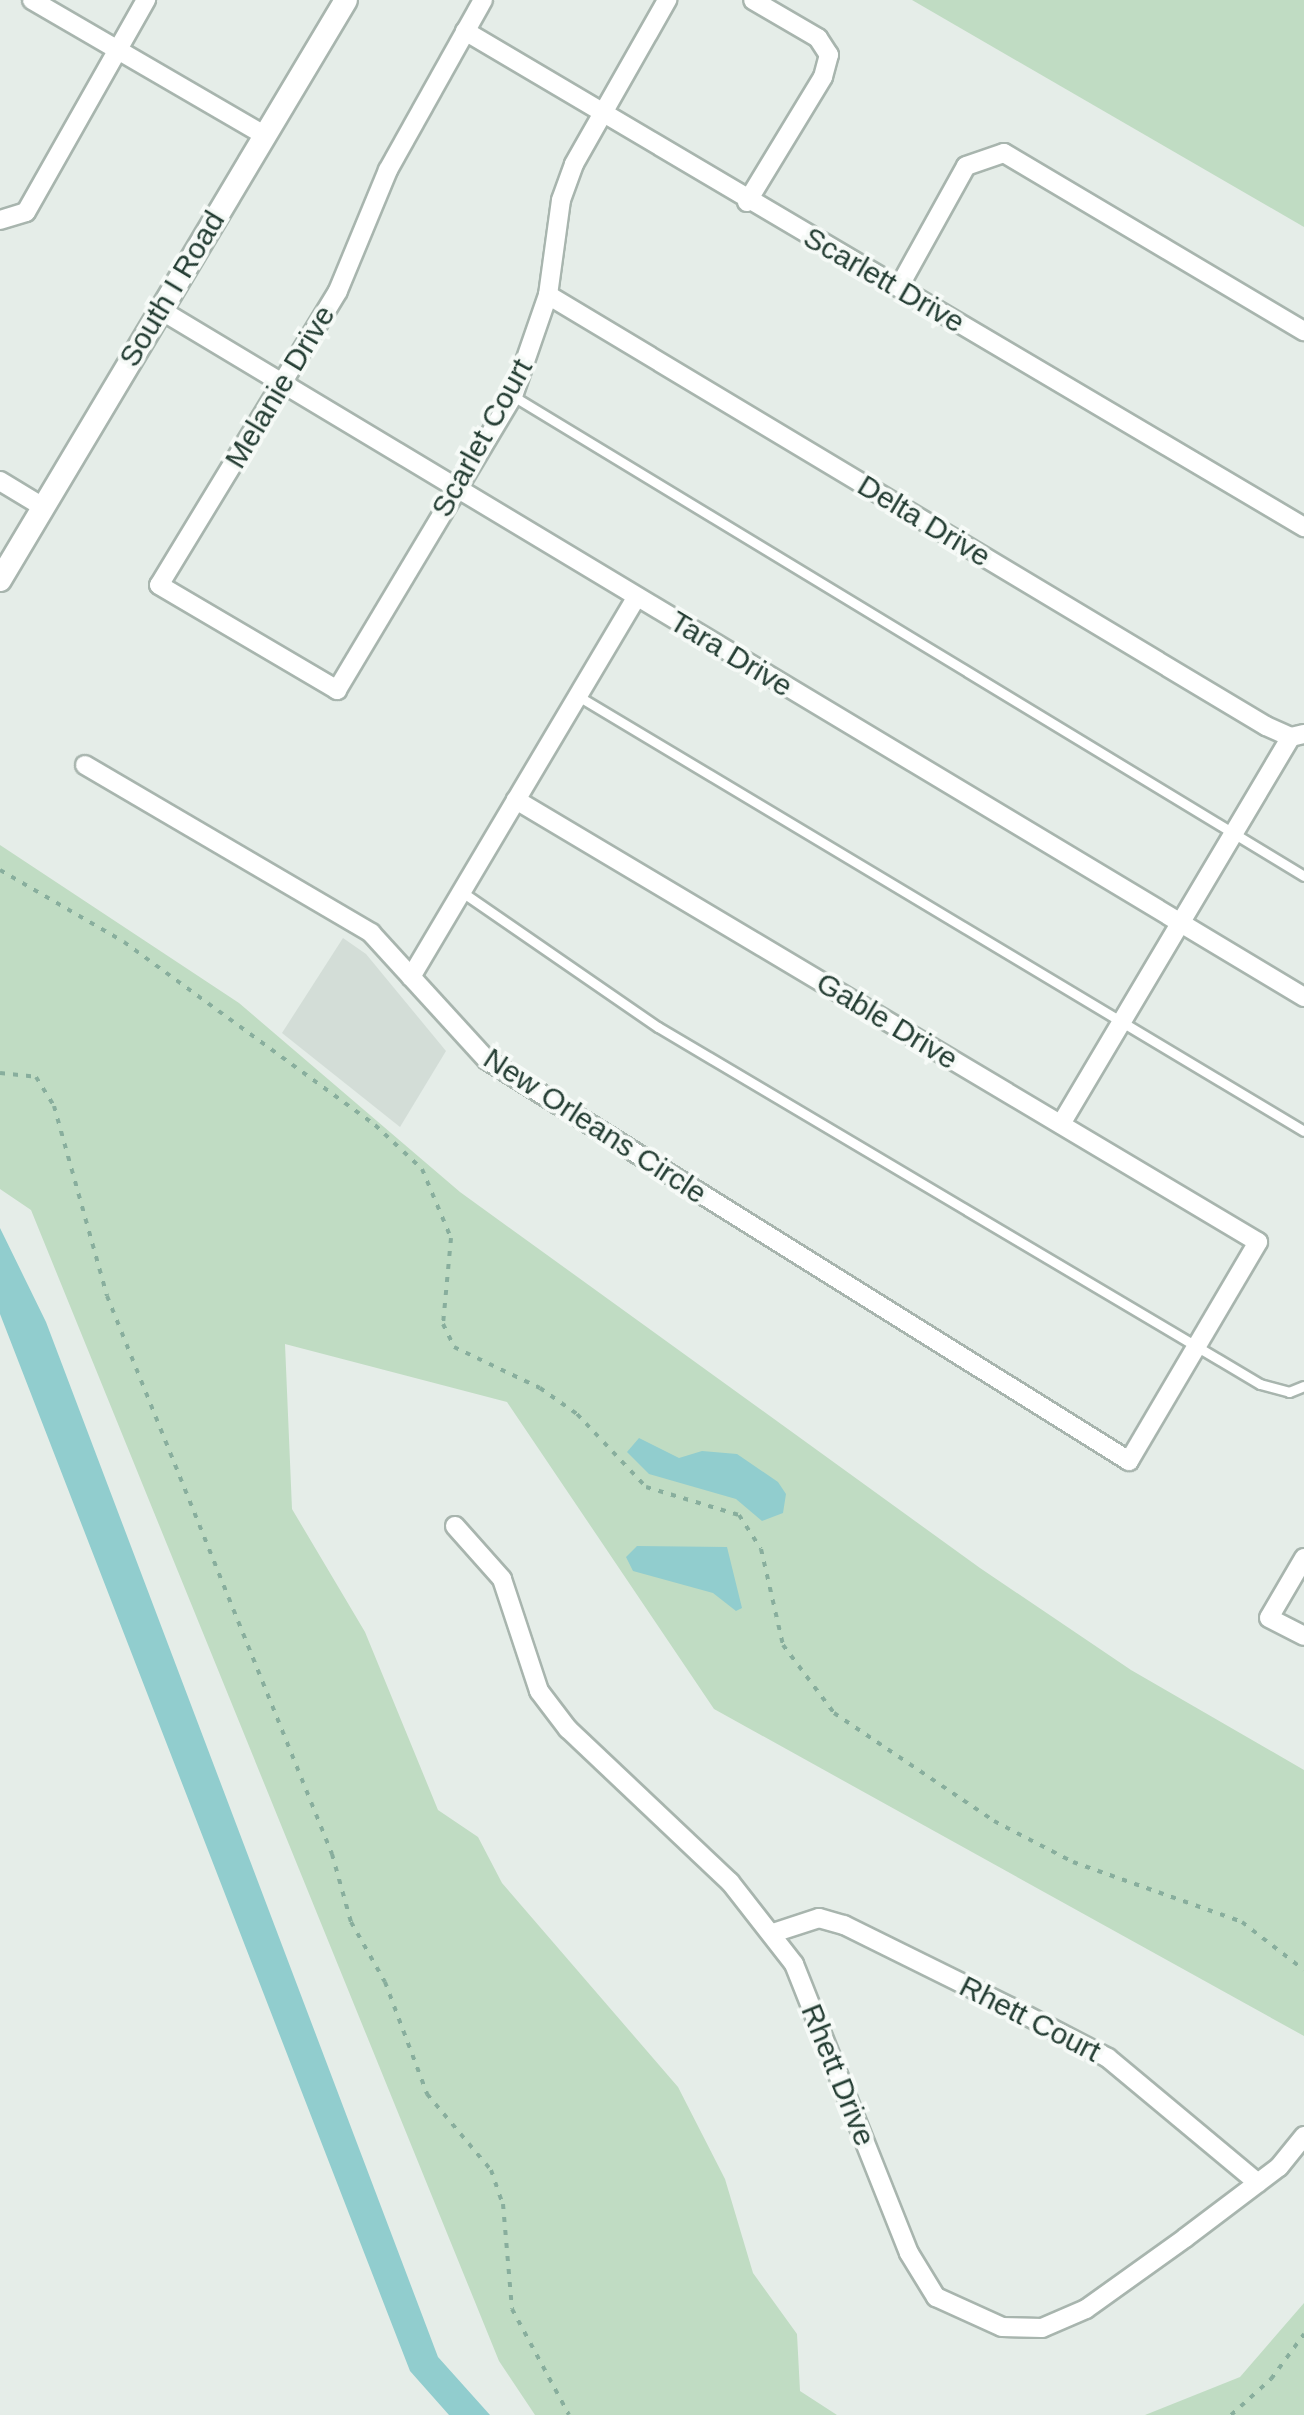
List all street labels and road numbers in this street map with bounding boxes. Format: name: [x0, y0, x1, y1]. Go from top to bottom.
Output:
street label: South I Road: [111, 205, 233, 373]
street label: Scarlett Drive: [797, 219, 971, 341]
street label: Melanie Drive: [217, 299, 343, 475]
street label: Scarlet Court: [424, 353, 540, 523]
street label: Delta Drive: [851, 467, 997, 575]
street label: Tara Drive: [663, 603, 799, 705]
street label: Gable Drive: [810, 965, 964, 1077]
street label: New Orleans Circle: [477, 1041, 713, 1211]
street label: Rhett Court: [953, 1968, 1107, 2070]
street label: Rhett Drive: [793, 1999, 883, 2151]

